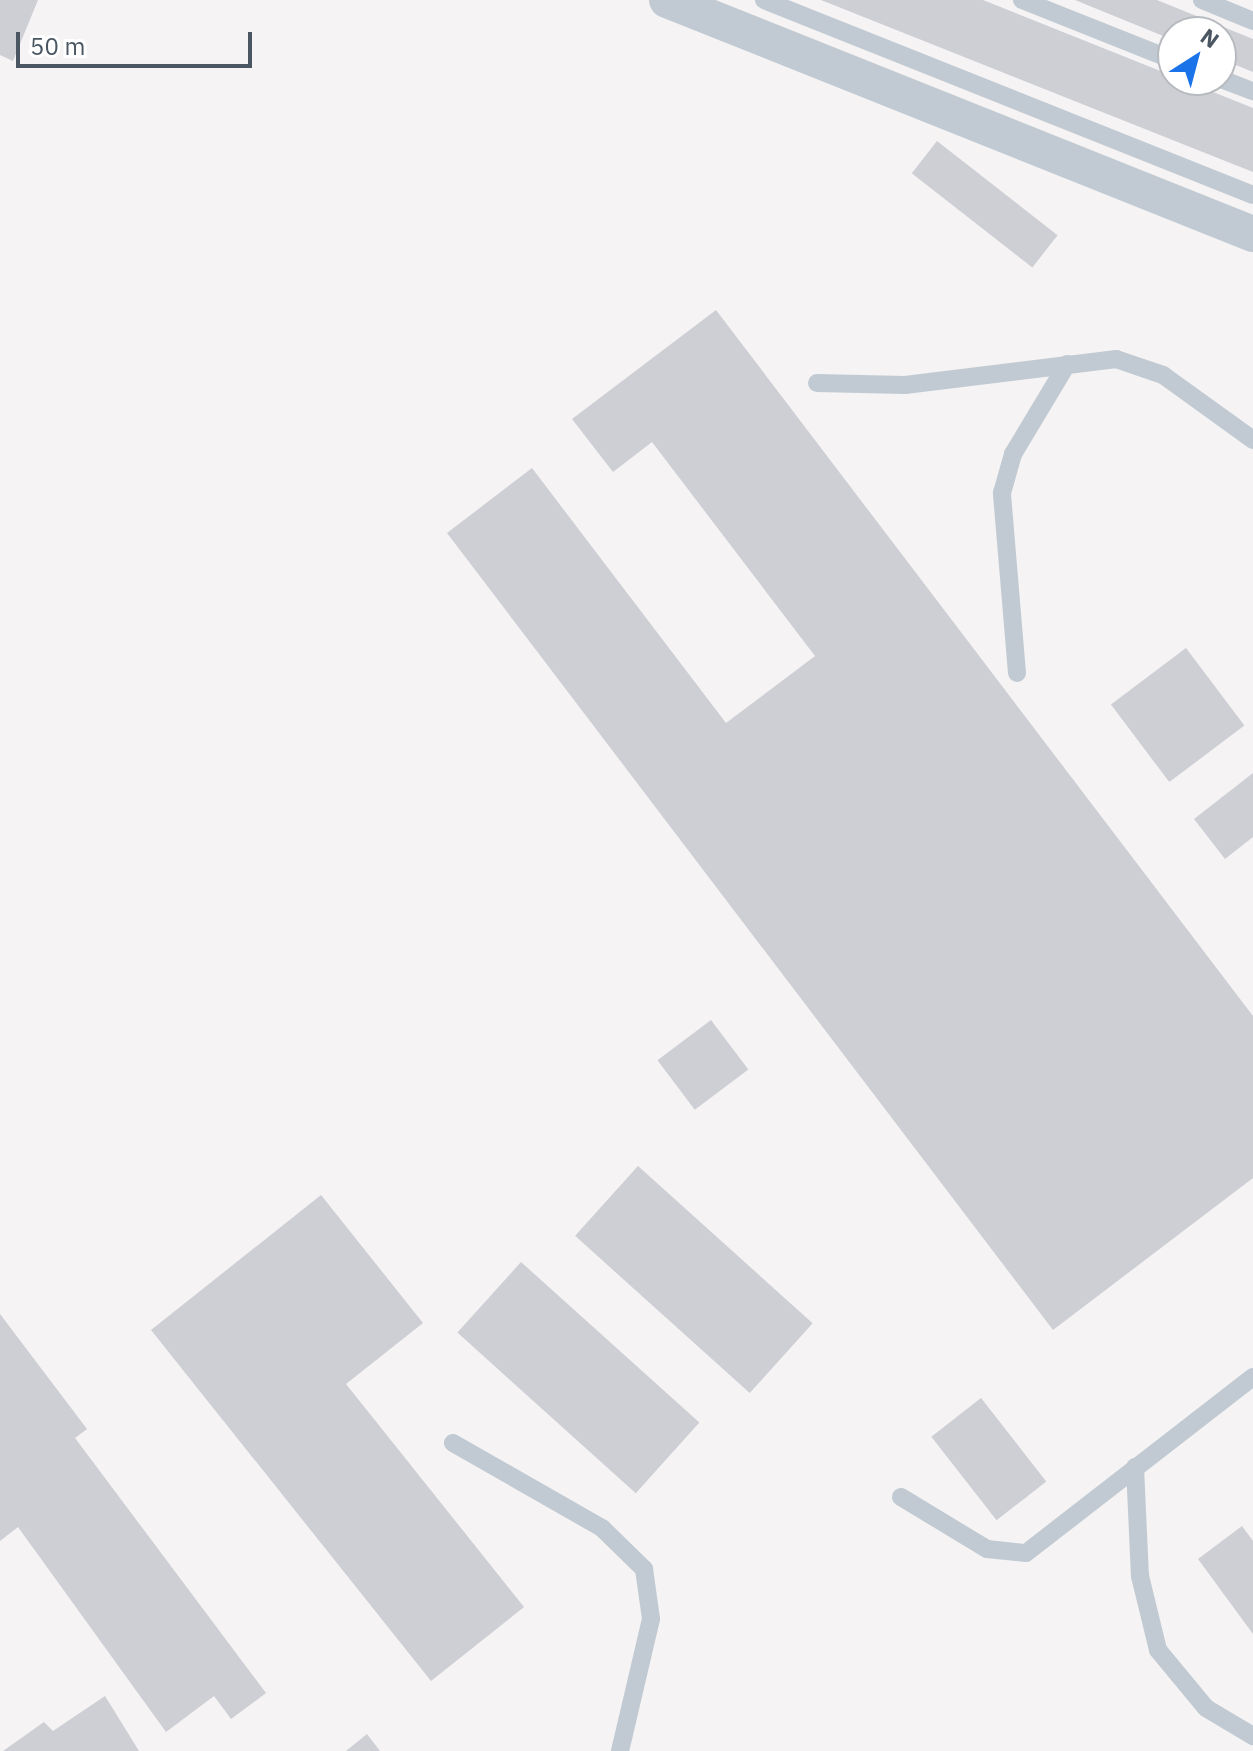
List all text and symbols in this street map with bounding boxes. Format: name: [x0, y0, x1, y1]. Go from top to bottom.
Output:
scale bar: [20, 16, 256, 66]
north arrow: [1157, 16, 1237, 96]
text: N: [1195, 21, 1225, 54]
text: 50 m: [30, 30, 85, 62]

